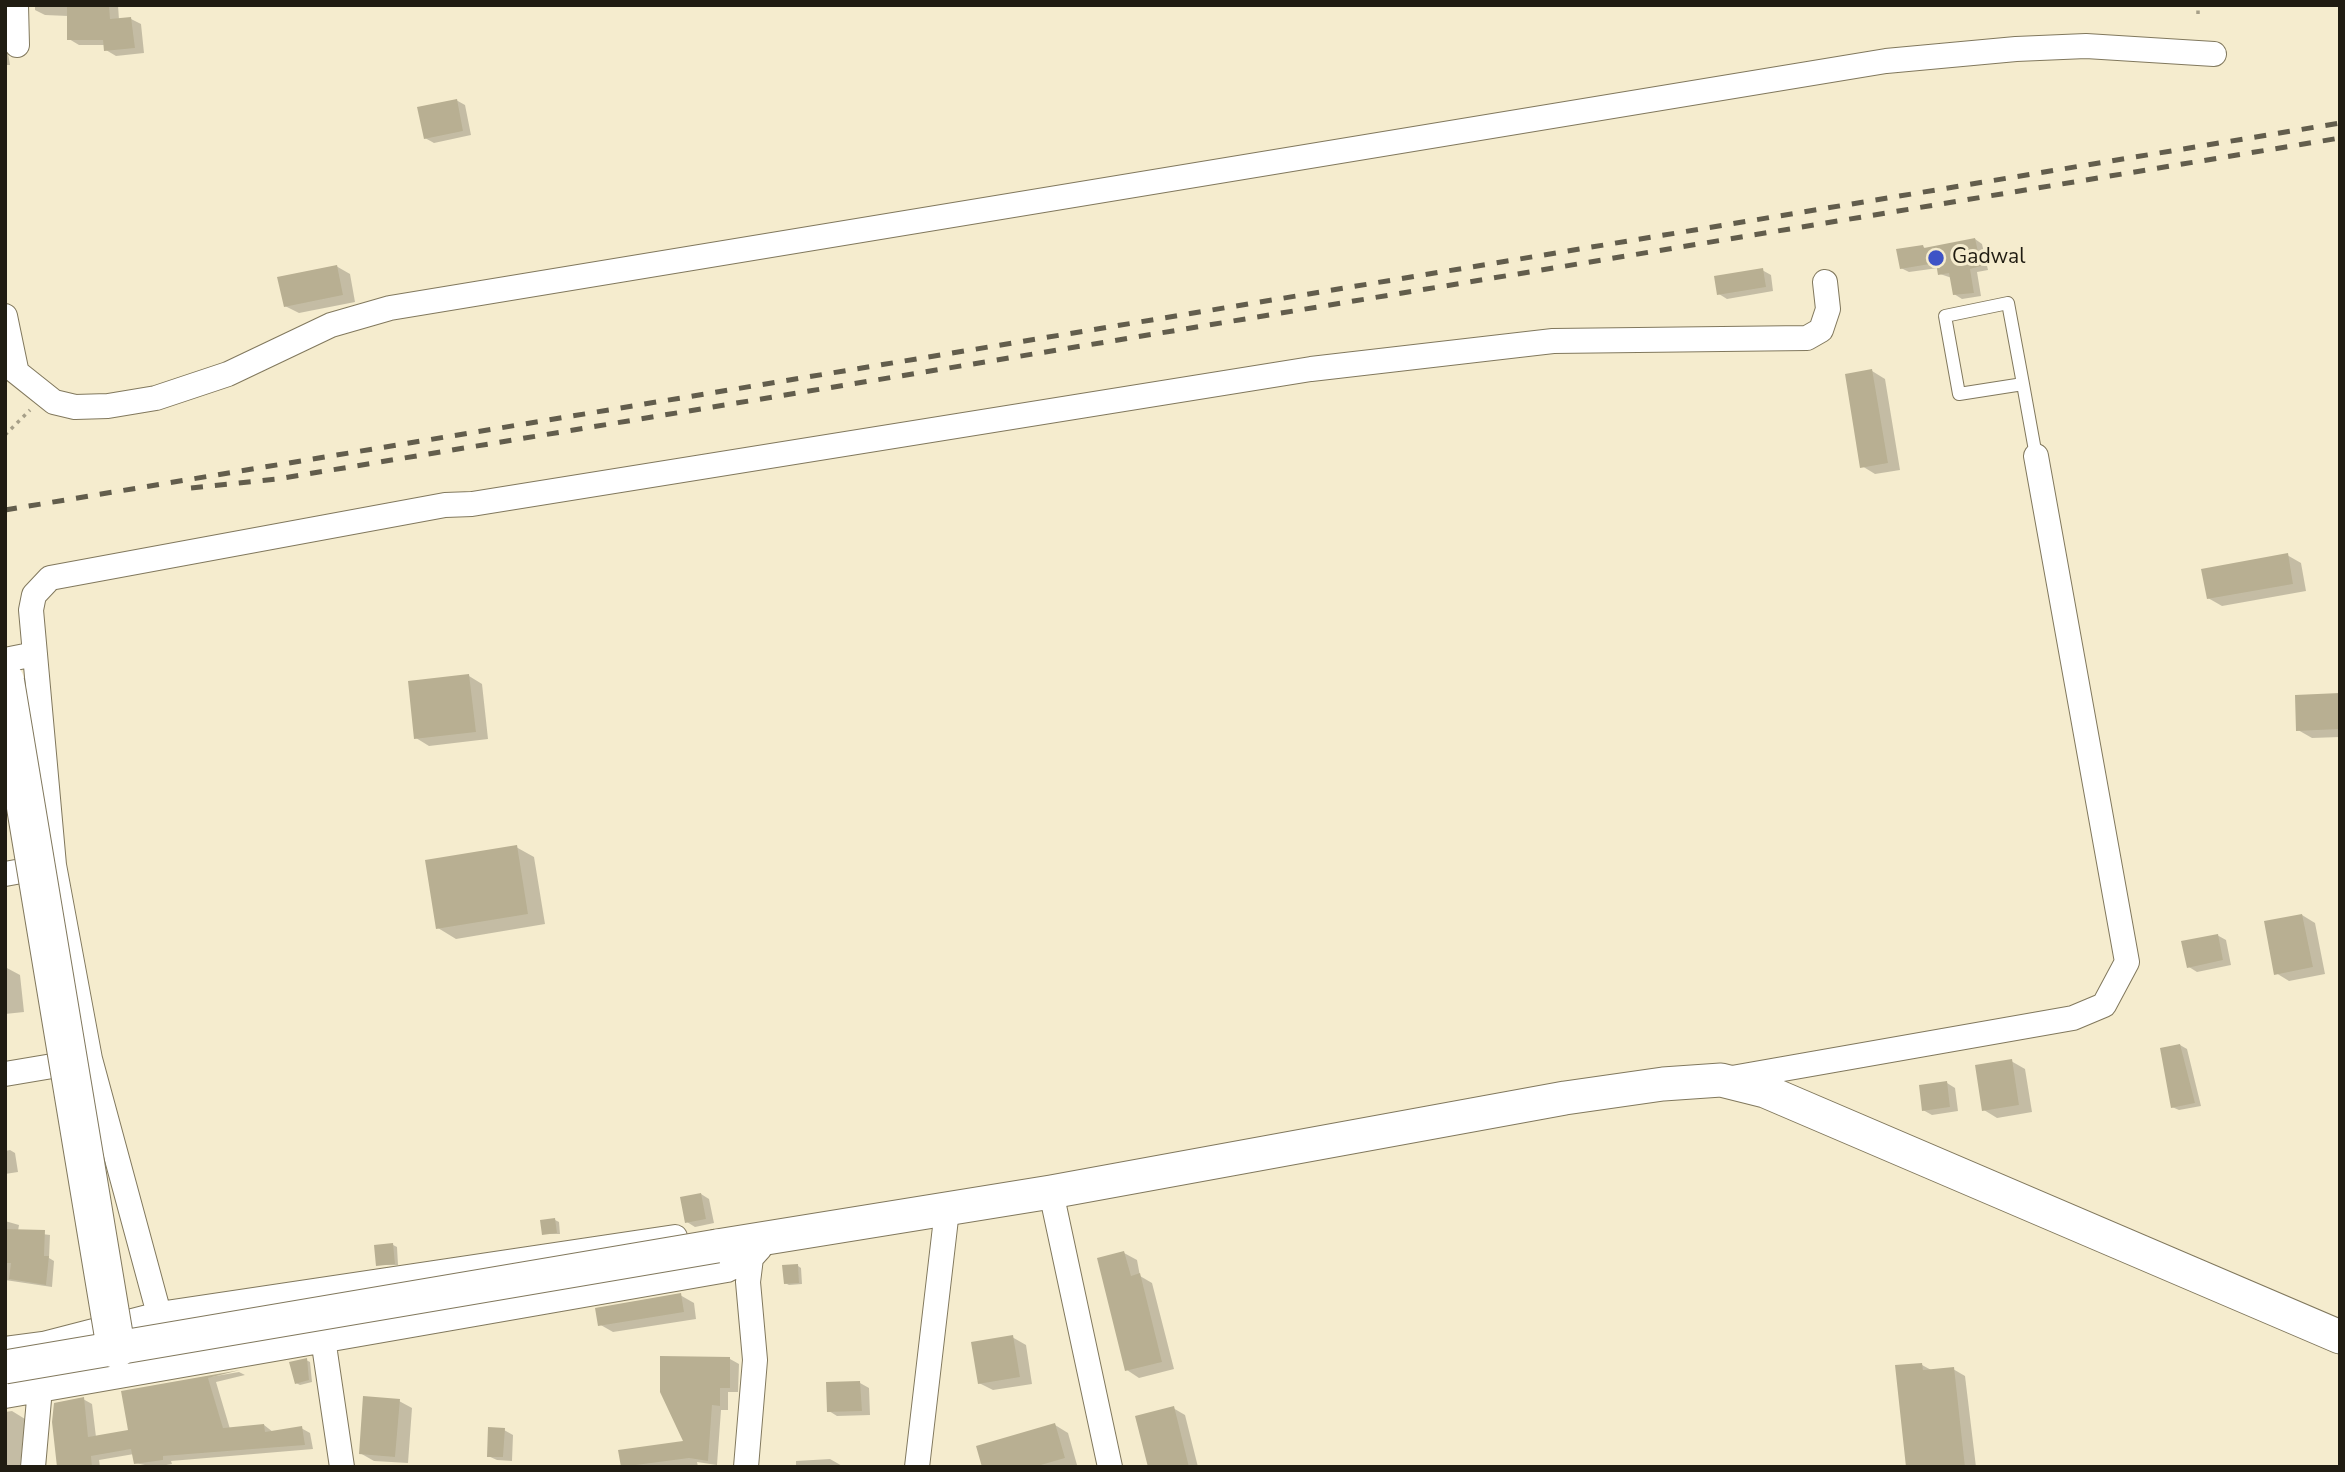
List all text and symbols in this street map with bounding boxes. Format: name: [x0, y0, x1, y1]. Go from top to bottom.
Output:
place label: Gadwal: [1952, 245, 2025, 271]
marker: Gadwal: [1926, 248, 1946, 268]

